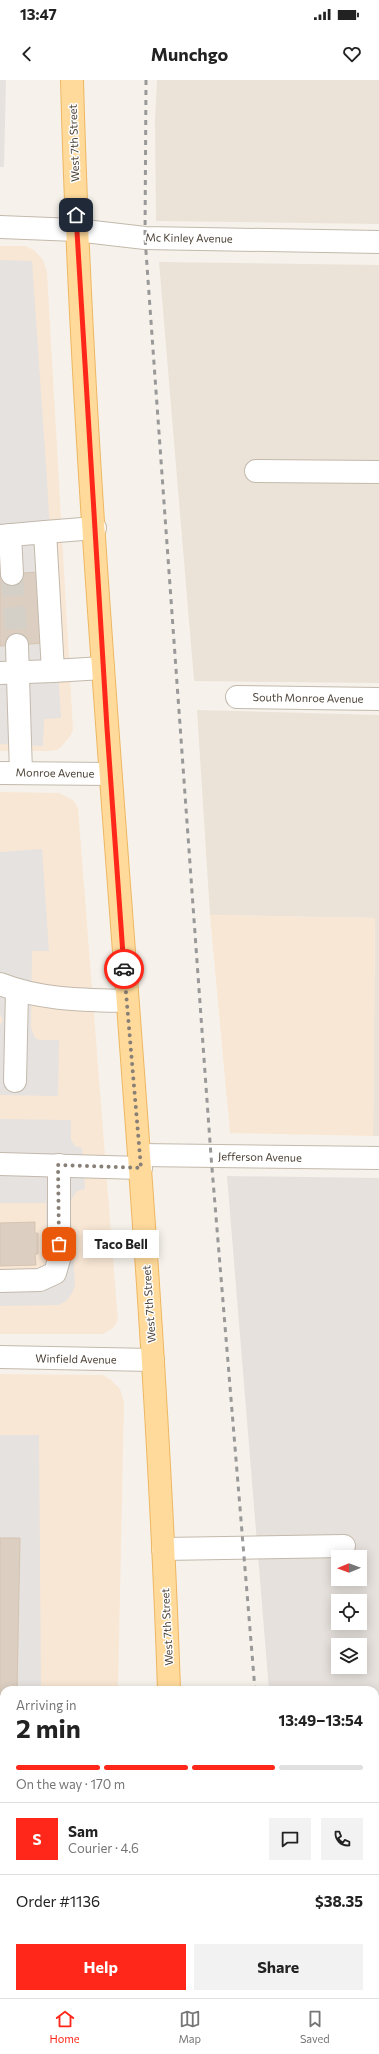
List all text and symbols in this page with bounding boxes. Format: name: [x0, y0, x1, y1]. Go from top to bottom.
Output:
text: 13:47: [20, 5, 57, 23]
icon: back: [16, 43, 38, 65]
text: Munchgo: [151, 43, 228, 65]
icon: heart: [341, 43, 363, 65]
street label: West 7th Street: [66, 103, 81, 182]
pin: [59, 198, 93, 232]
icon: home: [65, 204, 87, 226]
street label: Mc Kinley Avenue: [145, 230, 233, 245]
street label: South Monroe Avenue: [252, 690, 364, 705]
street label: Monroe Avenue: [16, 765, 95, 780]
courier: [104, 949, 144, 989]
icon: car: [113, 958, 135, 980]
street label: Jefferson Avenue: [218, 1149, 302, 1165]
pin: [42, 1227, 76, 1261]
callout: Taco Bell: [83, 1230, 159, 1258]
icon: bag: [48, 1233, 70, 1255]
text: Taco Bell: [94, 1236, 148, 1252]
street label: West 7th Street: [139, 1264, 158, 1343]
street label: Winfield Avenue: [35, 1351, 117, 1366]
north arrow: [331, 1550, 367, 1586]
map controls: [331, 1550, 367, 1674]
street label: West 7th Street: [158, 1587, 175, 1666]
button: locate: [331, 1594, 367, 1630]
button: layers: [331, 1638, 367, 1674]
text: Arriving in: [16, 1697, 76, 1713]
text: 13:49–13:54: [278, 1711, 363, 1729]
text: 2 min: [16, 1712, 81, 1743]
text: On the way · 170 m: [16, 1776, 125, 1792]
button: chat: [269, 1818, 311, 1860]
button: phone: [321, 1818, 363, 1860]
text: Sam: [68, 1822, 98, 1840]
text: S: [32, 1830, 42, 1848]
text: Courier · 4.6: [68, 1840, 139, 1856]
text: Order #1136: [16, 1892, 100, 1910]
text: $38.35: [315, 1892, 363, 1910]
button: Help: [16, 1944, 186, 1990]
button: Share: [194, 1944, 363, 1990]
tab: Home: [49, 2008, 80, 2045]
tab: Map: [178, 2008, 201, 2045]
tab: Saved: [300, 2008, 330, 2045]

